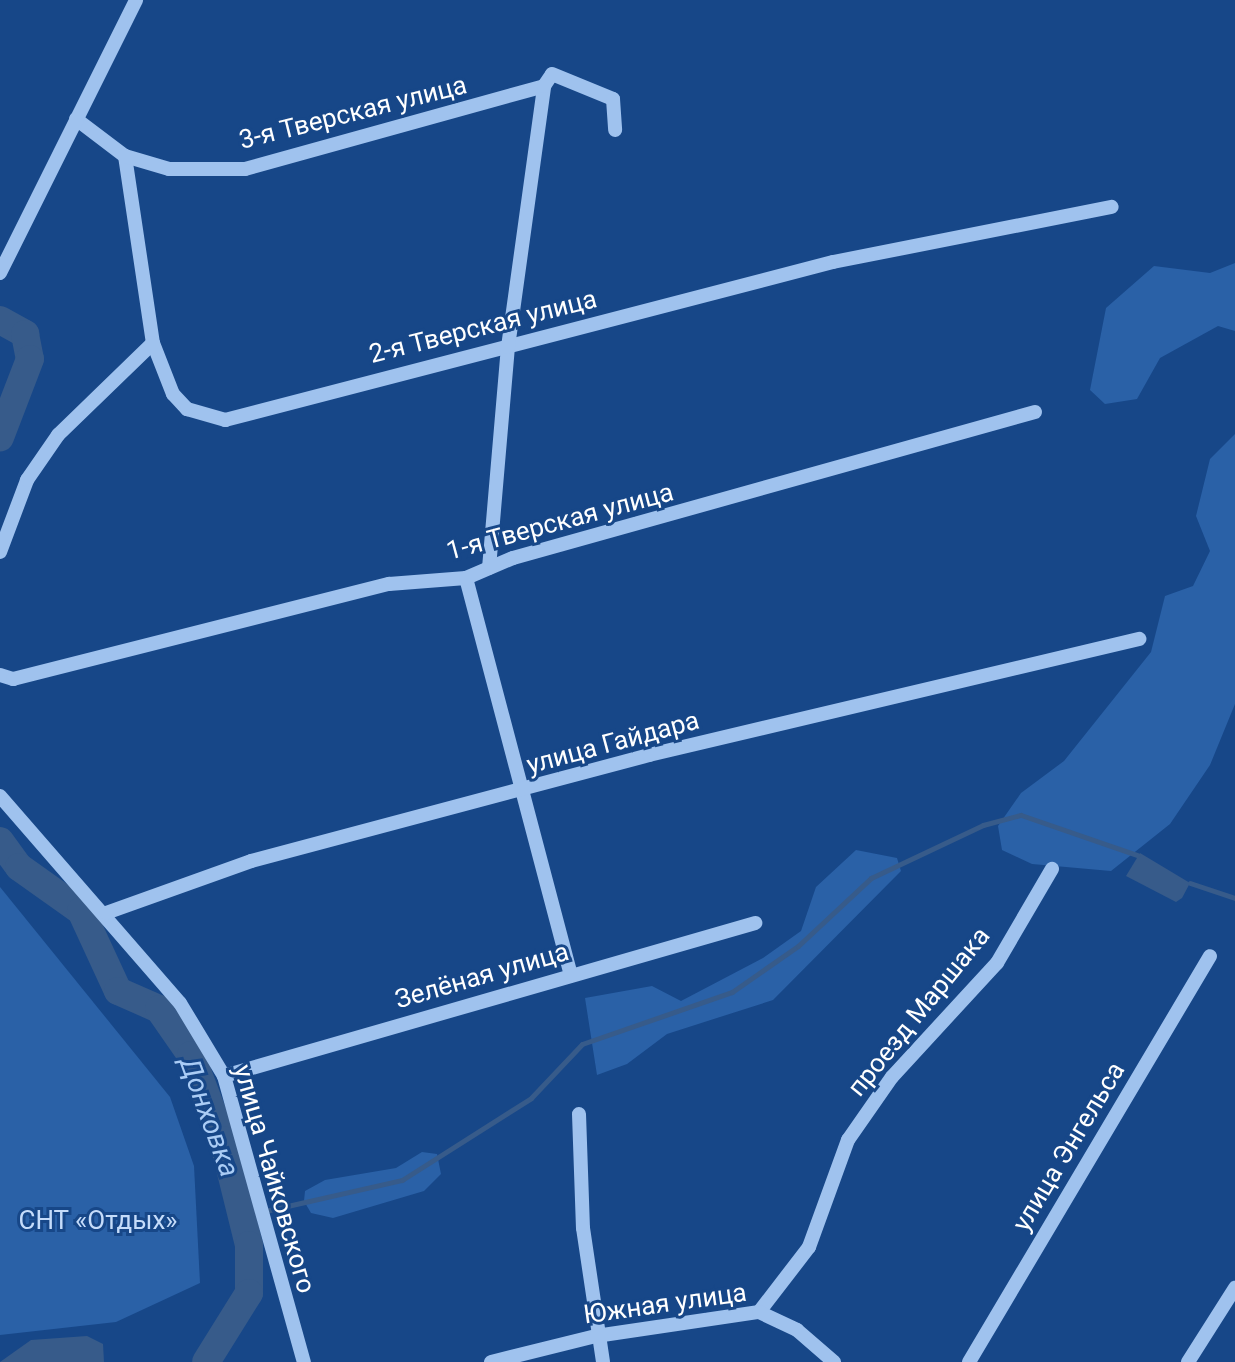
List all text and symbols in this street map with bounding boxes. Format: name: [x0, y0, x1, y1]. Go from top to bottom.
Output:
street label: 3-я Тверская улица: [236, 70, 470, 156]
street label: 2-я Тверская улица: [366, 284, 600, 370]
street label: 1-я Тверская улица: [443, 477, 677, 567]
street label: улица Гайдара: [523, 705, 703, 781]
street label: проезд Маршака: [841, 921, 997, 1103]
street label: Зелёная улица: [392, 936, 572, 1016]
water label: Донховка: [172, 1052, 246, 1182]
street label: улица Энгельса: [1006, 1057, 1132, 1237]
street label: улица Чайковского: [226, 1061, 322, 1297]
park label: СНТ «Отдых»: [18, 1205, 178, 1237]
street label: Южная улица: [581, 1277, 749, 1331]

